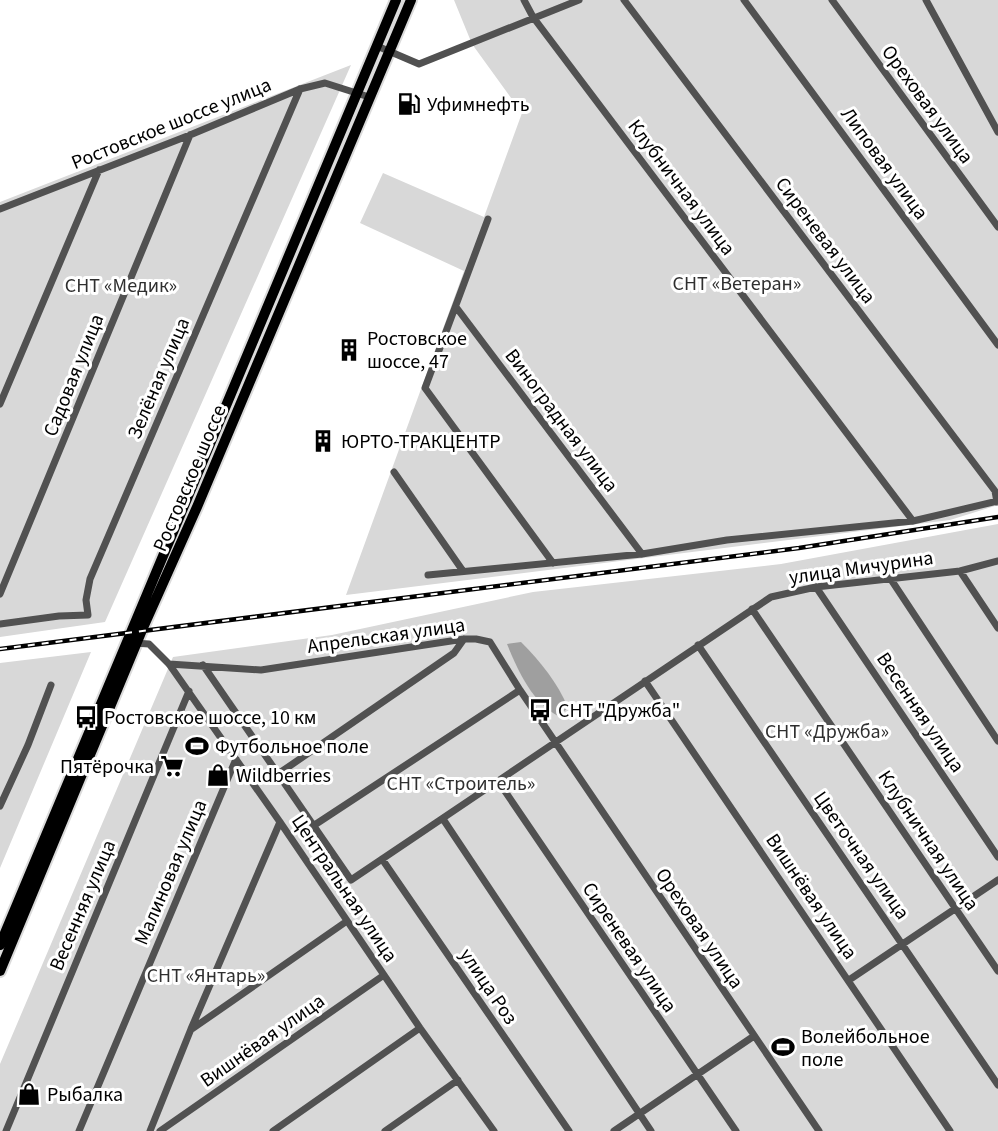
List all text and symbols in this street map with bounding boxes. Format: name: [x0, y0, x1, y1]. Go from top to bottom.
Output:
street label: Ореховая улица: [875, 40, 980, 170]
street label: Ростовское шоссе улица: [67, 71, 276, 177]
fuel station icon: Уфимнефть: [396, 91, 422, 117]
place label: Уфимнефть: [427, 91, 530, 119]
street label: Липовая улица: [834, 102, 935, 226]
street label: Клубничная улица: [621, 114, 742, 261]
street label: Сиреневая улица: [768, 172, 882, 310]
park label: СНТ «Ветеран»: [673, 270, 801, 298]
park label: СНТ «Медик»: [65, 272, 177, 300]
street label: Садовая улица: [37, 310, 111, 441]
street label: Зелёная улица: [121, 313, 197, 443]
place label: Ростовское шоссе, 47: [367, 325, 467, 376]
building icon: Ростовское шоссе, 47: [336, 337, 362, 363]
street label: Виноградная улица: [498, 343, 624, 498]
street label: Ростовское шоссе: [146, 401, 234, 556]
building icon: ЮРТО-ТРАКЦЕНТР: [310, 428, 336, 454]
place label: ЮРТО-ТРАКЦЕНТР: [341, 428, 501, 456]
street label: улица Мичурина: [787, 544, 935, 592]
street label: Апрельская улица: [305, 611, 467, 661]
street label: Весенняя улица: [869, 647, 971, 778]
bus stop icon: СНТ "Дружба": [527, 697, 553, 723]
place label: СНТ "Дружба": [558, 697, 680, 725]
bus stop icon: Ростовское шоссе, 10 км: [73, 704, 99, 730]
place label: Ростовское шоссе, 10 км: [104, 704, 317, 732]
park label: СНТ «Дружба»: [765, 718, 889, 746]
sports icon: Футбольное поле: [184, 733, 210, 759]
place label: Футбольное поле: [215, 733, 369, 761]
place label: Пятёрочка: [60, 753, 154, 781]
supermarket icon: Пятёрочка: [159, 753, 185, 779]
shop icon: Wildberries: [205, 762, 231, 788]
place label: Wildberries: [236, 762, 331, 790]
street label: Клубничная улица: [871, 765, 986, 916]
park label: СНТ «Строитель»: [387, 770, 535, 798]
street label: Цветочная улица: [806, 786, 916, 925]
street label: Малиновая улица: [128, 795, 214, 949]
street label: Центральная улица: [284, 809, 404, 968]
street label: Вишнёвая улица: [759, 828, 864, 965]
street label: Весенняя улица: [43, 836, 123, 975]
street label: Ореховая улица: [648, 862, 750, 995]
street label: Сиреневая улица: [575, 877, 683, 1018]
street label: улица Роз: [452, 943, 524, 1030]
park label: СНТ «Янтарь»: [147, 962, 265, 990]
street label: Вишнёвая улица: [195, 987, 330, 1094]
place label: Волейбольное поле: [801, 1023, 930, 1074]
sports icon: Волейбольное поле: [770, 1034, 796, 1060]
shop icon: Рыбалка: [16, 1081, 42, 1107]
place label: Рыбалка: [47, 1081, 123, 1109]

